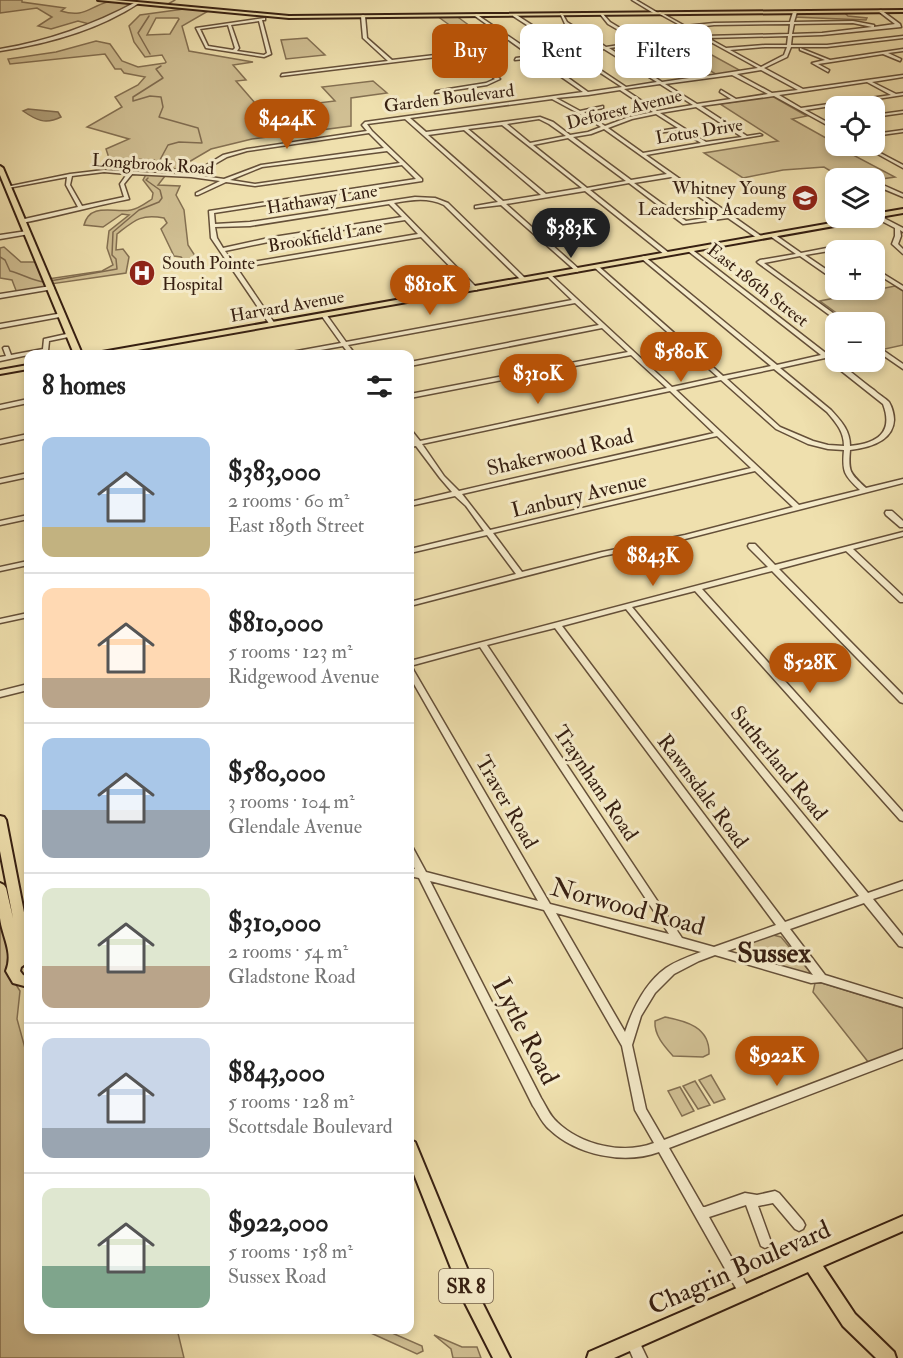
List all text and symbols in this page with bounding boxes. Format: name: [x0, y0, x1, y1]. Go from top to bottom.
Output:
chip: Buy: [432, 24, 508, 78]
chip: Rent: [520, 24, 603, 78]
chip: Filters: [615, 24, 712, 78]
street label: Garden Boulevard: [383, 79, 516, 118]
street label: Deforest Avenue: [564, 84, 685, 135]
map controls: [825, 96, 885, 372]
button: locate: [825, 96, 885, 156]
pin: $424K: [245, 99, 329, 150]
text: $424K: [258, 106, 316, 131]
street label: Lotus Drive: [654, 113, 745, 150]
street label: Longbrook Road: [91, 149, 215, 180]
button: layers: [825, 168, 885, 228]
place label: Whitney Young Leadership Academy: [638, 177, 787, 221]
street label: Hathaway Lane: [265, 179, 380, 220]
school or university icon: Whitney Young Leadership Academy: [790, 183, 820, 213]
pin: $383K: [529, 208, 613, 259]
street label: Brookfield Lane: [266, 215, 385, 258]
text: $383K: [546, 215, 596, 240]
street label: East 186th Street: [702, 239, 813, 332]
button: +: [825, 240, 885, 300]
place label: South Pointe Hospital: [162, 252, 255, 296]
hospital icon: South Pointe Hospital: [127, 258, 157, 288]
pin: $810K: [388, 265, 472, 316]
text: $810K: [404, 272, 456, 297]
street label: Harvard Avenue: [228, 285, 346, 328]
button: −: [825, 312, 885, 372]
pin: $580K: [639, 332, 723, 383]
text: $580K: [654, 339, 708, 364]
pin: $310K: [496, 354, 580, 405]
text: $310K: [513, 361, 563, 386]
text: 8 homes: [42, 370, 126, 402]
icon: filters: [363, 370, 396, 403]
street label: Shakerwood Road: [484, 422, 637, 482]
text: $383,000: [228, 456, 321, 488]
icon: home: [90, 461, 162, 533]
street label: Lanbury Avenue: [509, 467, 650, 524]
text: 2 rooms · 60 m²: [228, 488, 349, 513]
text: East 189th Street: [228, 513, 364, 538]
pin: $843K: [611, 536, 695, 587]
text: $843K: [626, 543, 680, 568]
text: $810,000: [228, 607, 324, 639]
icon: home: [90, 612, 162, 684]
text: 5 rooms · 123 m²: [228, 639, 353, 664]
pin: $528K: [768, 643, 852, 694]
text: $528K: [783, 650, 837, 675]
text: Ridgewood Avenue: [228, 664, 379, 689]
street label: Sutherland Road: [724, 700, 834, 827]
street label: Traynham Road: [547, 720, 645, 847]
street label: Rawnsdale Road: [651, 729, 755, 854]
street label: Traver Road: [469, 751, 544, 854]
text: $580,000: [228, 757, 326, 789]
icon: home: [90, 762, 162, 834]
text: 3 rooms · 104 m²: [228, 789, 355, 814]
text: Glendale Avenue: [228, 814, 362, 839]
street label: Norwood Road: [547, 871, 709, 943]
text: $310,000: [228, 907, 321, 939]
icon: home: [90, 912, 162, 984]
district label: Sussex: [737, 936, 811, 971]
text: 2 rooms · 54 m²: [228, 939, 348, 964]
text: Gladstone Road: [228, 964, 356, 989]
street label: Lytle Road: [485, 973, 566, 1091]
pin: $922K: [735, 1036, 819, 1087]
text: $922K: [749, 1043, 805, 1068]
text: $843,000: [228, 1057, 325, 1089]
icon: home: [90, 1062, 162, 1134]
text: 5 rooms · 128 m²: [228, 1089, 354, 1114]
text: Scottsdale Boulevard: [228, 1114, 393, 1139]
text: $922,000: [228, 1207, 329, 1239]
icon: home: [90, 1212, 162, 1284]
street label: Chagrin Boulevard: [643, 1213, 836, 1322]
text: 5 rooms · 158 m²: [228, 1239, 353, 1264]
text: Sussex Road: [228, 1264, 326, 1289]
road number: SR 8: [439, 1269, 493, 1303]

